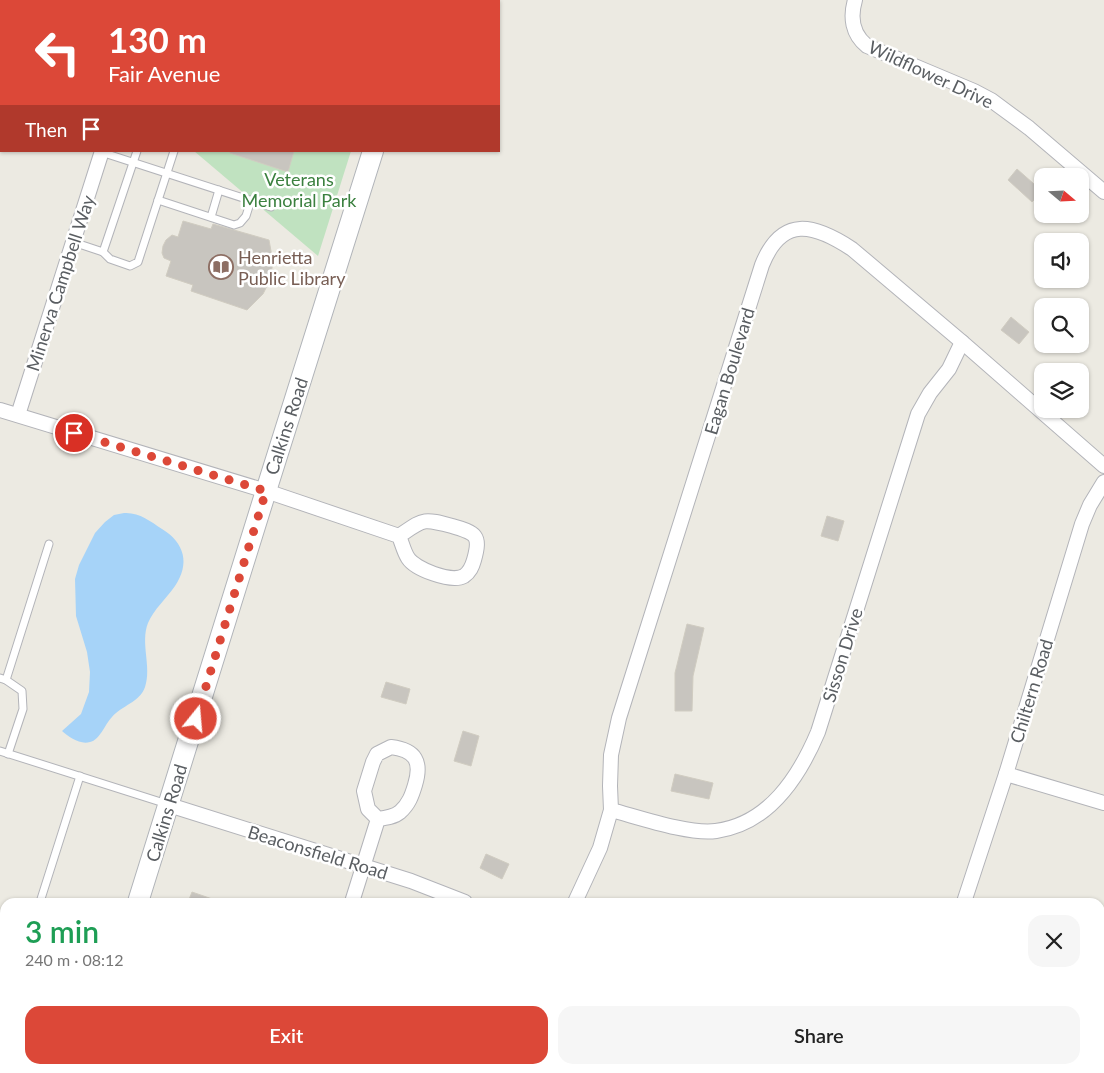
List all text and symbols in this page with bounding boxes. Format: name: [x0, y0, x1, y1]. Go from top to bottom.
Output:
text: 130 m: [108, 18, 207, 60]
icon: left: [25, 20, 90, 85]
street label: Wildflower Drive: [865, 35, 997, 113]
text: Fair Avenue: [108, 60, 220, 87]
icon: arrive: [77, 115, 105, 143]
text: Then: [25, 118, 67, 141]
park label: Veterans Memorial Park: [242, 168, 357, 211]
north arrow: [1034, 168, 1089, 222]
map controls: [1034, 168, 1089, 418]
street label: Minerva Campbell Way: [21, 192, 99, 374]
button: sound: [1034, 233, 1089, 288]
place label: Henrietta Public Library: [238, 246, 346, 289]
library icon: Henrietta Public Library: [208, 254, 234, 280]
button: search: [1034, 298, 1089, 353]
street label: Eagan Boulevard: [699, 305, 759, 437]
button: layers: [1034, 363, 1089, 418]
street label: Calkins Road: [260, 375, 312, 477]
pin: [53, 412, 95, 454]
icon: arrive: [60, 419, 88, 447]
street label: Sisson Drive: [817, 605, 867, 705]
street label: Chiltern Road: [1005, 636, 1057, 746]
position arrow: [169, 692, 221, 744]
street label: Calkins Road: [141, 761, 191, 865]
street label: Beaconsfield Road: [245, 820, 391, 884]
text: 3 min: [25, 913, 99, 949]
button: close: [1028, 915, 1080, 967]
text: 240 m · 08:12: [25, 950, 124, 969]
button: Exit: [25, 1006, 548, 1064]
button: Share: [558, 1006, 1080, 1064]

